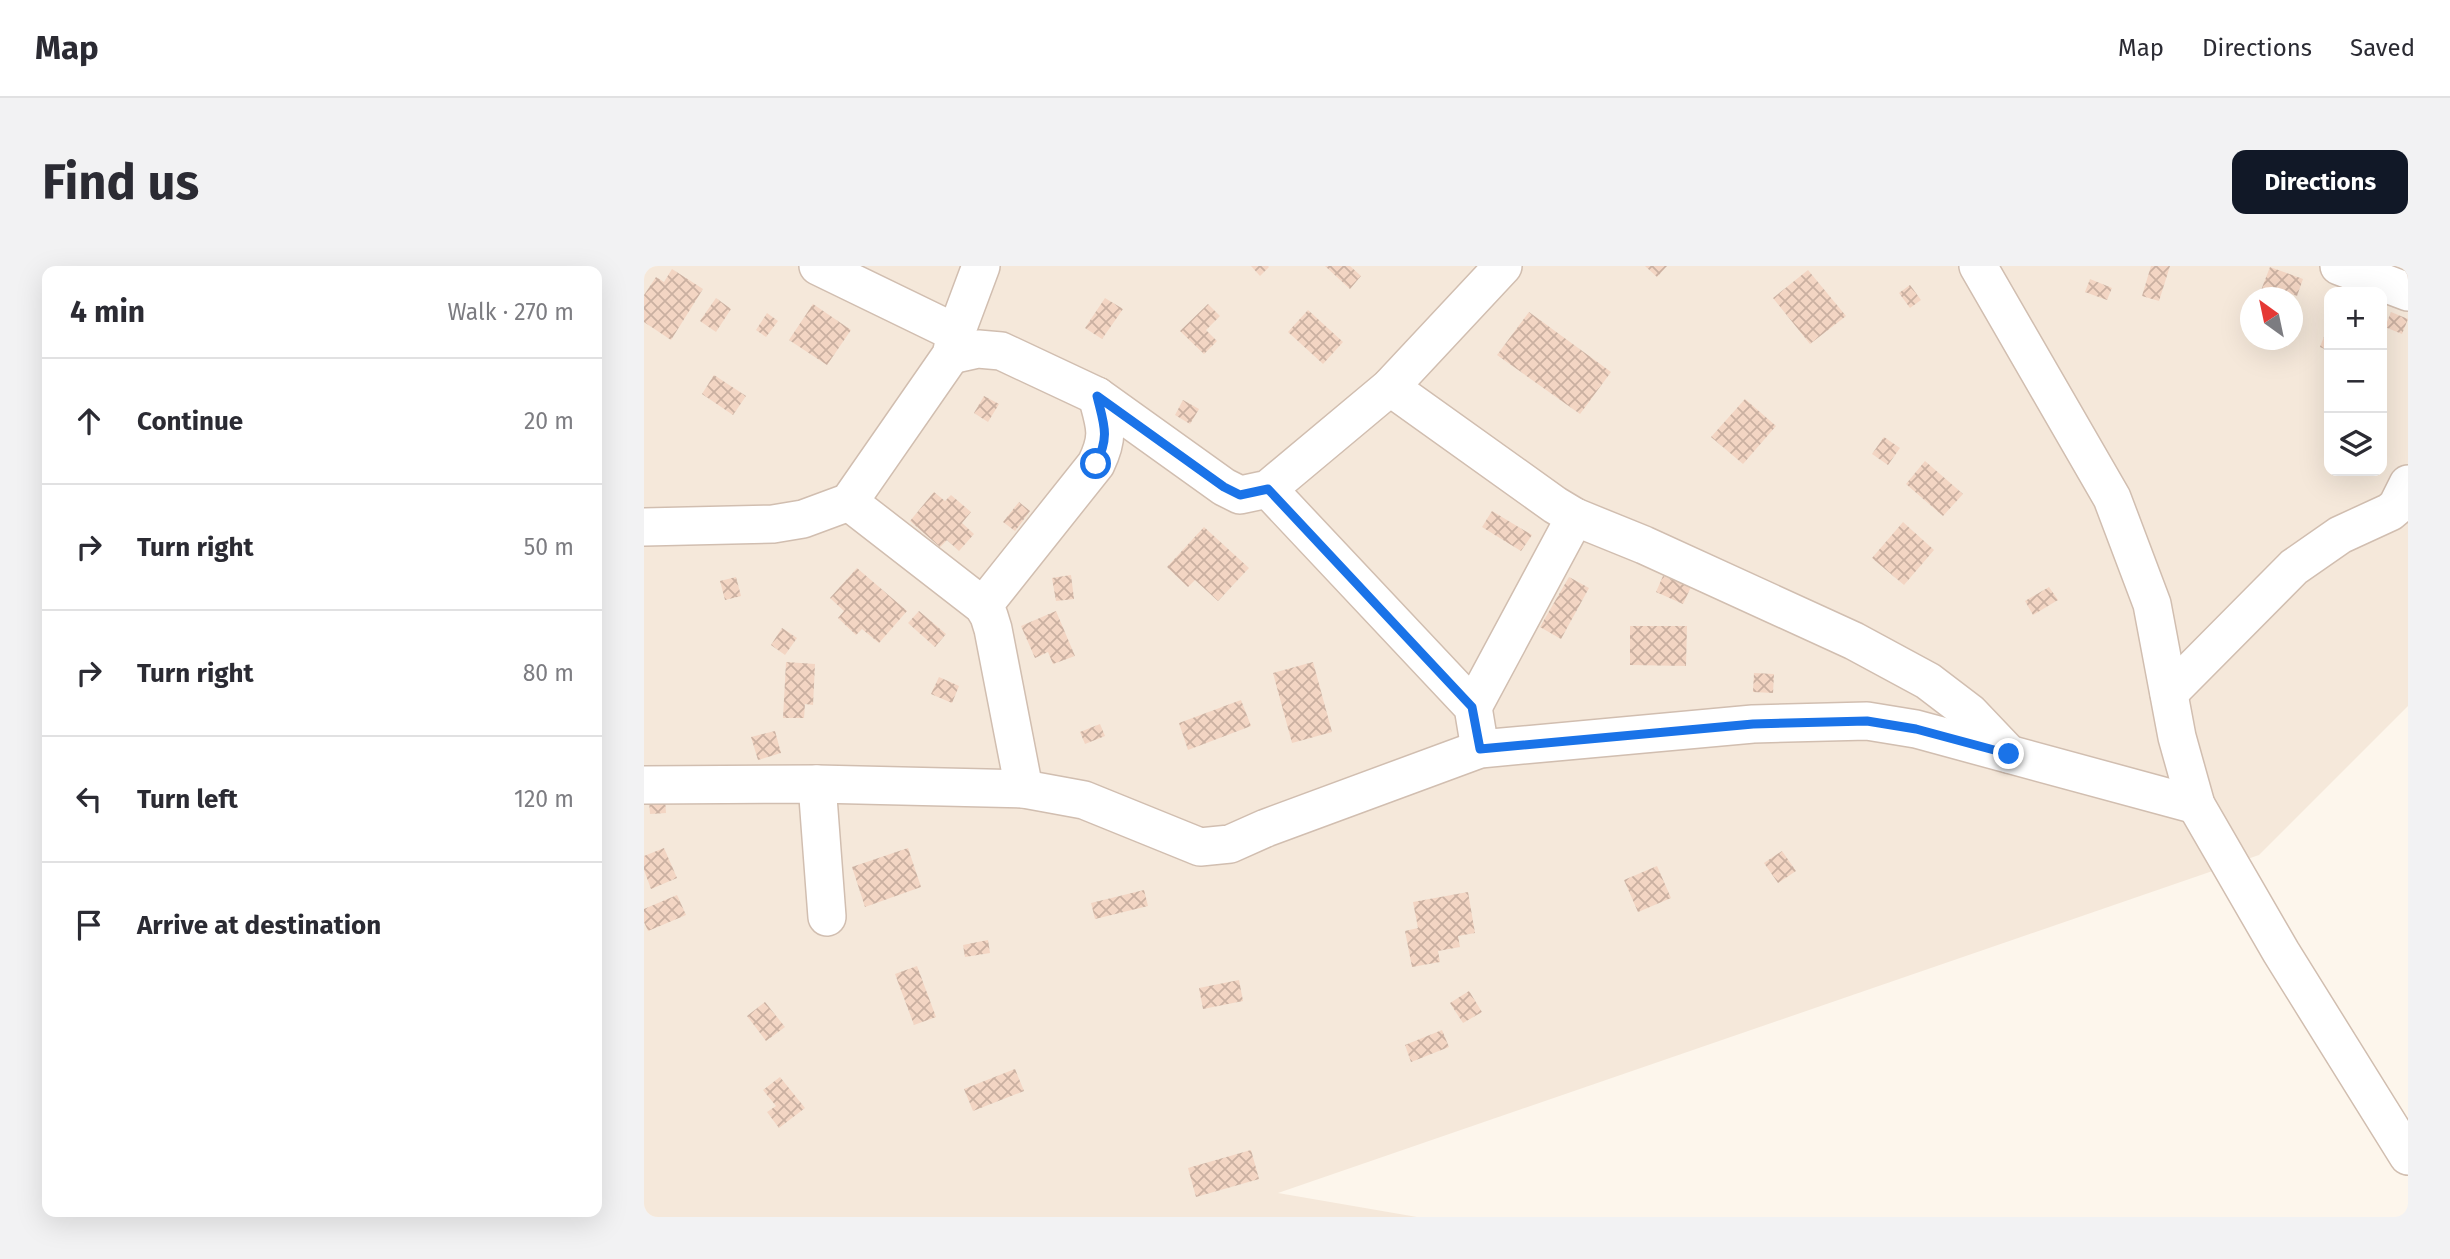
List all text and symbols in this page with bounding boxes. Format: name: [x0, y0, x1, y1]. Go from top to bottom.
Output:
text: Map: [35, 28, 99, 68]
text: Map: [2118, 34, 2164, 62]
text: Directions: [2202, 34, 2312, 62]
text: Saved: [2350, 34, 2415, 62]
button: Directions: [2232, 150, 2408, 214]
text: Find us: [42, 153, 199, 212]
north arrow: [2240, 287, 2303, 350]
map controls: [2324, 287, 2387, 476]
button: +: [2324, 287, 2387, 350]
text: 4 min: [70, 294, 145, 330]
text: Walk · 270 m: [447, 298, 574, 326]
button: −: [2324, 350, 2387, 413]
icon: ahead: [70, 402, 108, 440]
text: Continue: [137, 406, 243, 437]
text: 20 m: [524, 407, 574, 435]
button: layers: [2324, 413, 2387, 476]
route start: [1080, 448, 1111, 479]
icon: right: [70, 528, 108, 566]
text: Turn right: [137, 532, 254, 563]
text: 50 m: [524, 533, 574, 561]
icon: right: [70, 654, 108, 692]
text: Turn right: [137, 658, 254, 689]
text: 80 m: [523, 659, 574, 687]
route end: [1993, 738, 2024, 769]
icon: left: [70, 780, 108, 818]
text: Turn left: [137, 784, 238, 815]
text: 120 m: [514, 785, 574, 813]
icon: arrive: [70, 906, 108, 944]
text: Arrive at destination: [137, 910, 381, 941]

